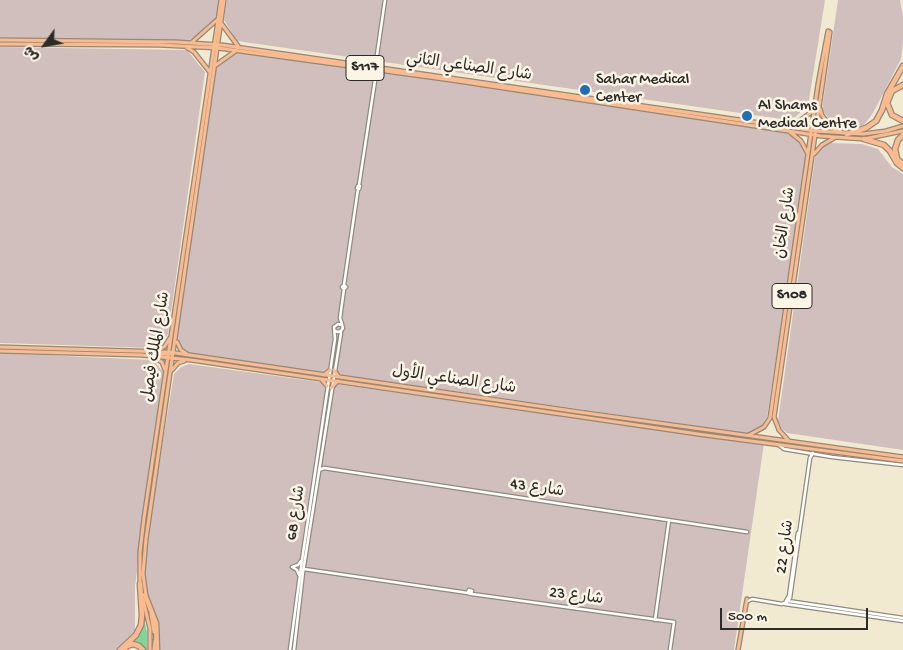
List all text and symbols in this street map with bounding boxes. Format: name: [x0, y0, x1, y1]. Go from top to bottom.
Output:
north arrow: [20, 20, 70, 70]
text: ش: [21, 42, 43, 64]
street label: شارع الصناعي الثاني: [405, 50, 533, 86]
road number: S117: [346, 56, 384, 80]
place label: Sahar Medical Center: [596, 71, 689, 109]
marker: Sahar Medical Center: [578, 83, 592, 97]
place label: Al Shams Medical Centre: [758, 97, 857, 135]
marker: Al Shams Medical Centre: [740, 109, 754, 123]
street label: شارع الخان: [771, 186, 801, 260]
road number: S108: [772, 284, 812, 308]
street label: شارع الملك فيصل: [139, 290, 175, 404]
street label: شارع الصناعي الأول: [391, 363, 517, 399]
street label: شارع 43: [509, 475, 565, 503]
street label: شارع 68: [283, 484, 311, 542]
street label: شارع 22: [773, 519, 799, 575]
street label: شارع 23: [548, 584, 604, 610]
scale bar: [723, 598, 870, 630]
text: 500 m: [728, 608, 767, 626]

